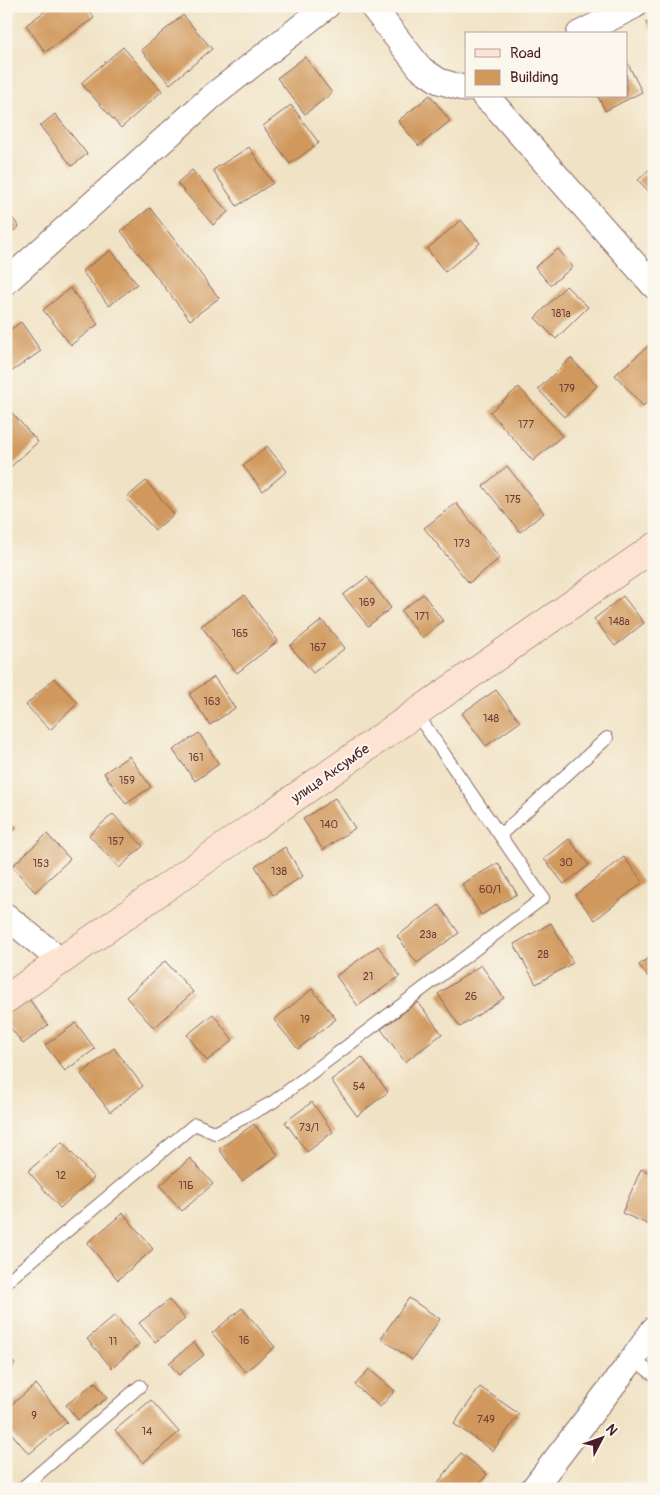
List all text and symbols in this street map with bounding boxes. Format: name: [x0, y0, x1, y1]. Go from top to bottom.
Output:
legend: [465, 32, 628, 98]
text: Road: [510, 44, 541, 63]
text: Building: [510, 68, 558, 87]
house number: 181а: [551, 307, 571, 320]
house number: 179: [559, 382, 575, 395]
house number: 177: [518, 418, 534, 431]
house number: 175: [505, 493, 521, 506]
house number: 173: [454, 537, 470, 550]
house number: 169: [359, 596, 376, 609]
house number: 171: [415, 610, 429, 623]
house number: 148а: [608, 615, 630, 628]
house number: 165: [232, 627, 248, 640]
house number: 167: [310, 641, 326, 654]
house number: 163: [204, 695, 220, 708]
house number: 148: [483, 712, 500, 725]
street label: улица Аксумбе: [287, 740, 373, 807]
house number: 161: [188, 751, 204, 764]
house number: 159: [119, 774, 135, 787]
house number: 140: [320, 818, 338, 831]
house number: 157: [108, 835, 124, 848]
house number: 30: [559, 856, 573, 869]
house number: 153: [33, 857, 49, 870]
house number: 138: [271, 865, 287, 878]
house number: 60/1: [479, 883, 501, 896]
house number: 23а: [419, 928, 437, 941]
house number: 28: [537, 948, 549, 961]
house number: 21: [363, 970, 373, 983]
house number: 26: [465, 990, 477, 1003]
house number: 19: [300, 1013, 310, 1026]
house number: 54: [353, 1080, 366, 1093]
house number: 73/1: [299, 1121, 319, 1134]
house number: 12: [56, 1169, 66, 1182]
house number: 11Б: [178, 1179, 194, 1192]
house number: 16: [239, 1334, 249, 1347]
house number: 11: [109, 1335, 117, 1348]
house number: 9: [31, 1409, 37, 1422]
north arrow: [578, 1412, 628, 1462]
house number: 749: [477, 1413, 495, 1426]
text: N: [602, 1421, 621, 1439]
house number: 14: [142, 1425, 153, 1438]

